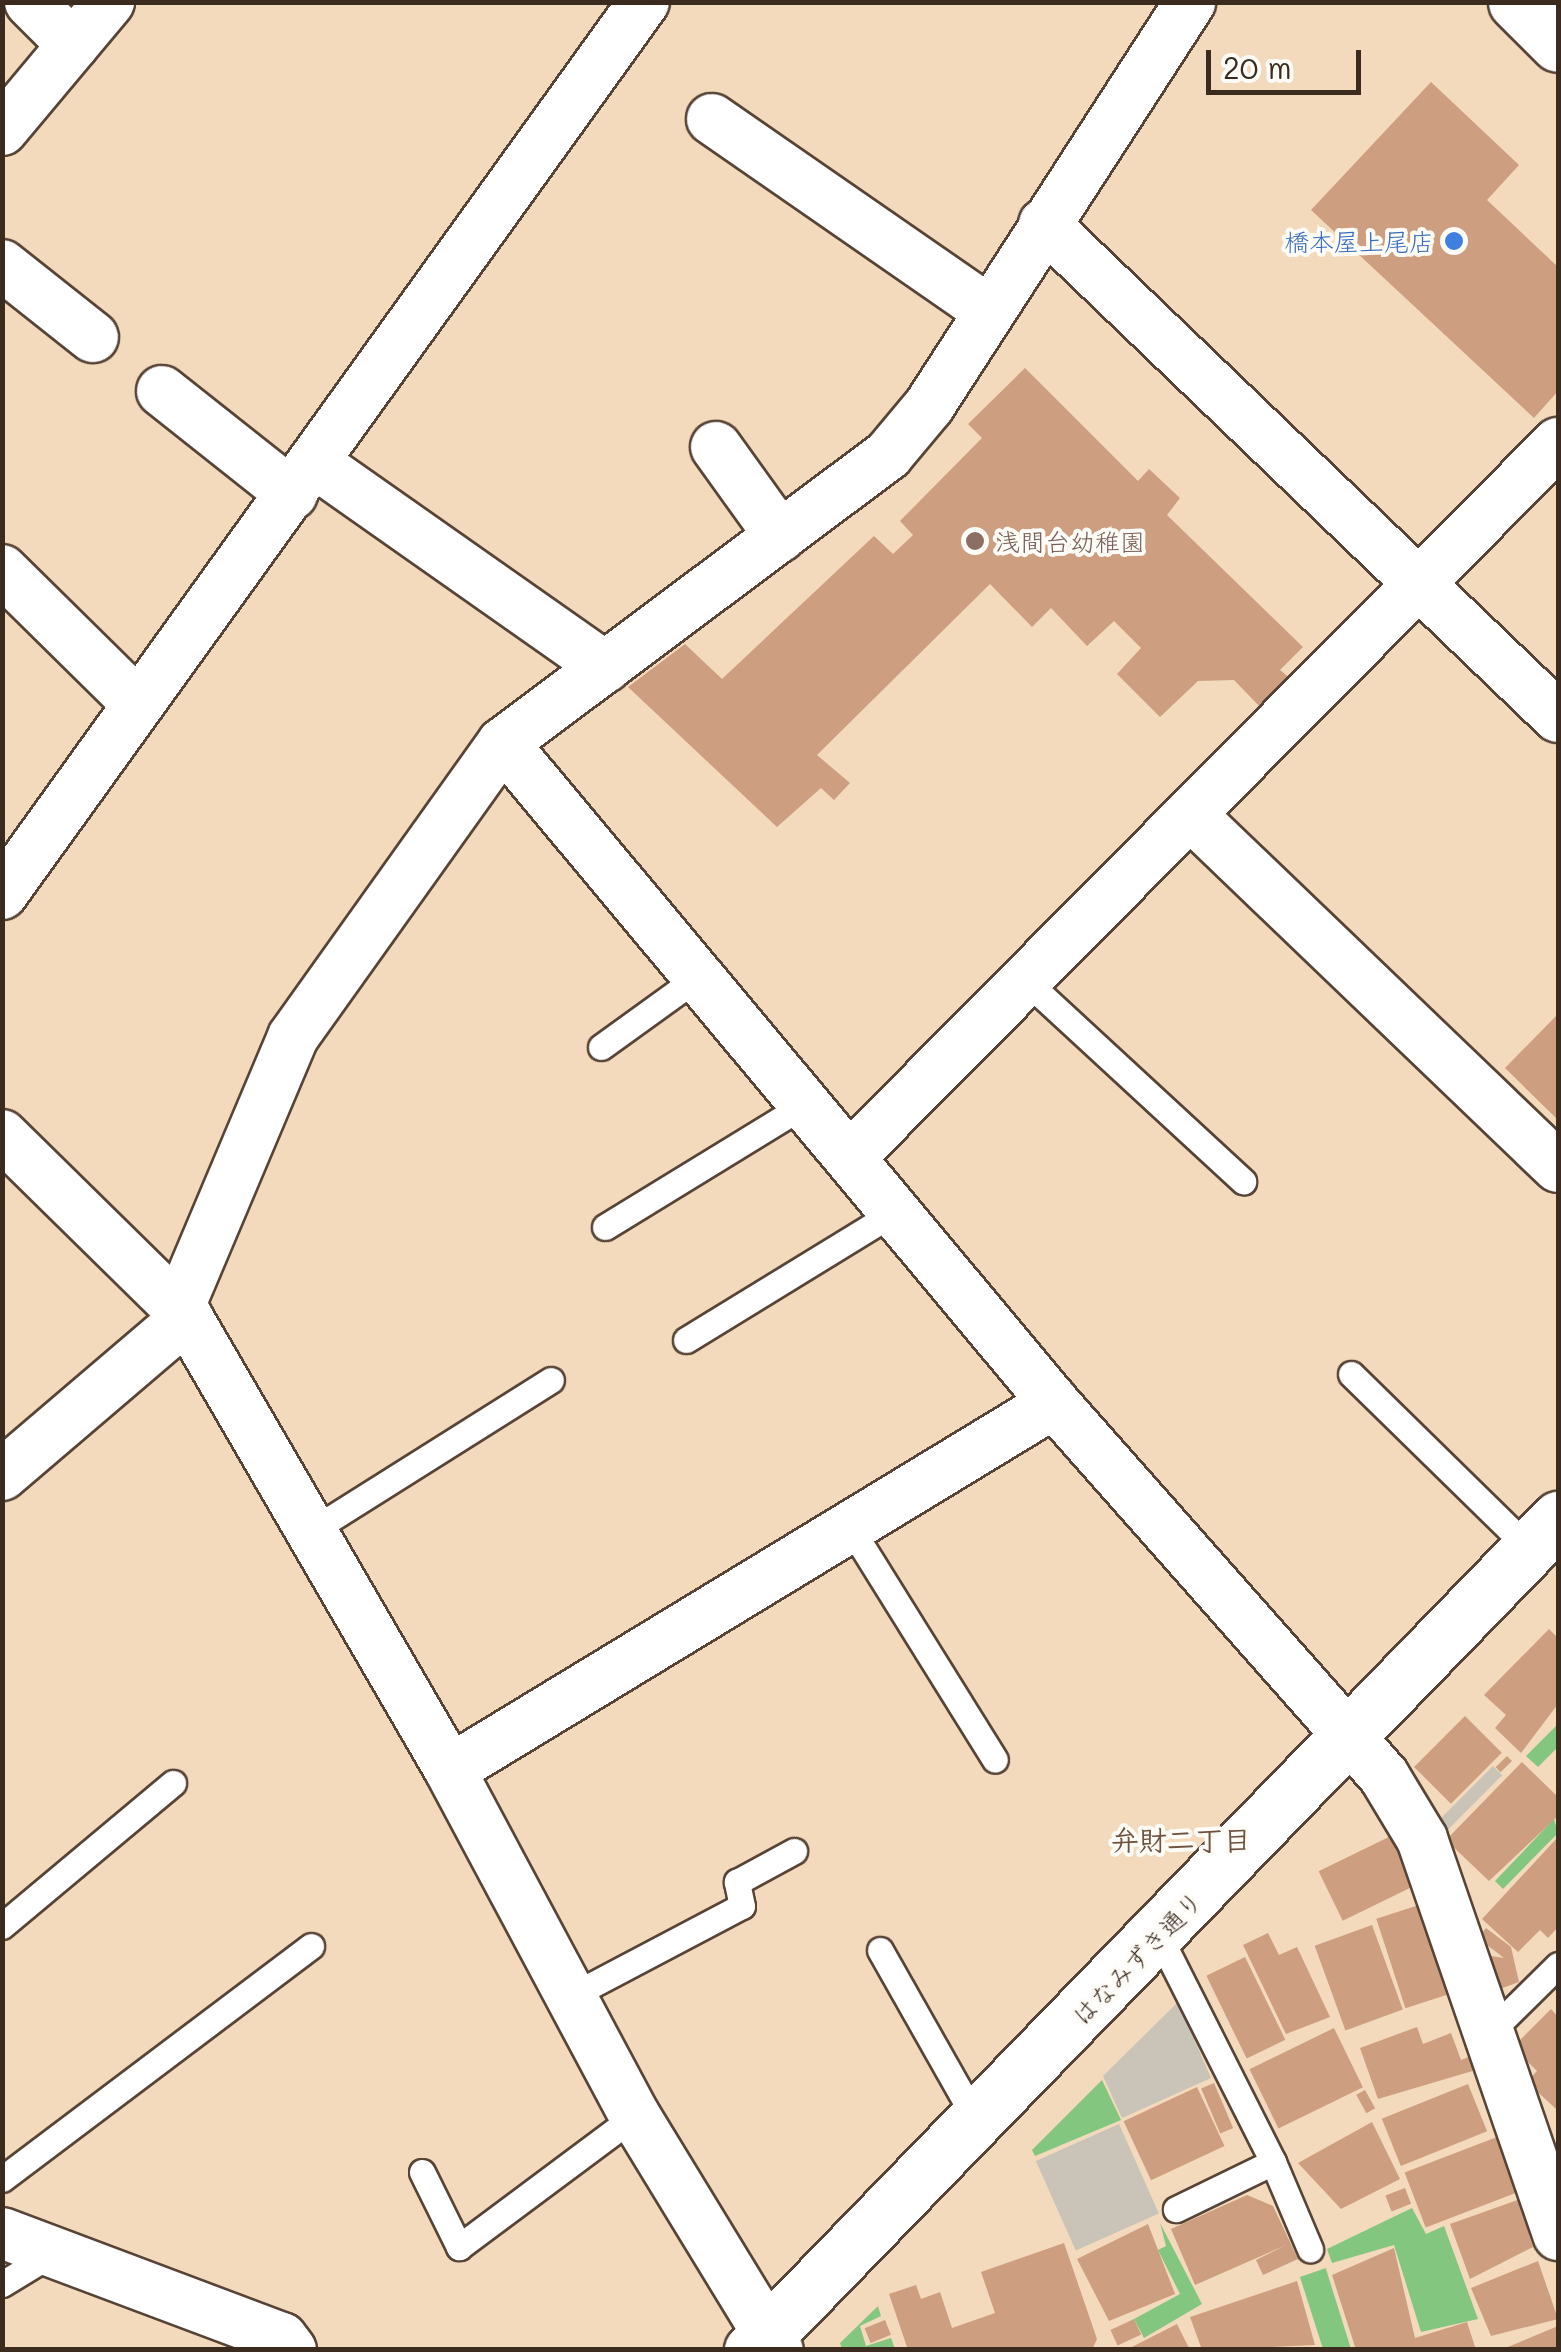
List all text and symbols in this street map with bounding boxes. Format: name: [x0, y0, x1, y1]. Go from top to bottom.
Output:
scale bar: [1211, 30, 1366, 92]
text: 20 m: [1223, 47, 1292, 87]
place label: 橋本屋上尾店: [1284, 226, 1434, 256]
marker: 橋本屋上尾店: [1443, 230, 1465, 252]
place label: 浅間台幼稚園: [995, 526, 1145, 556]
marker: 浅間台幼稚園: [964, 530, 986, 552]
district label: 弁財二丁目: [1111, 1822, 1251, 1856]
street label: はなみずき通り: [1065, 1885, 1209, 2031]

